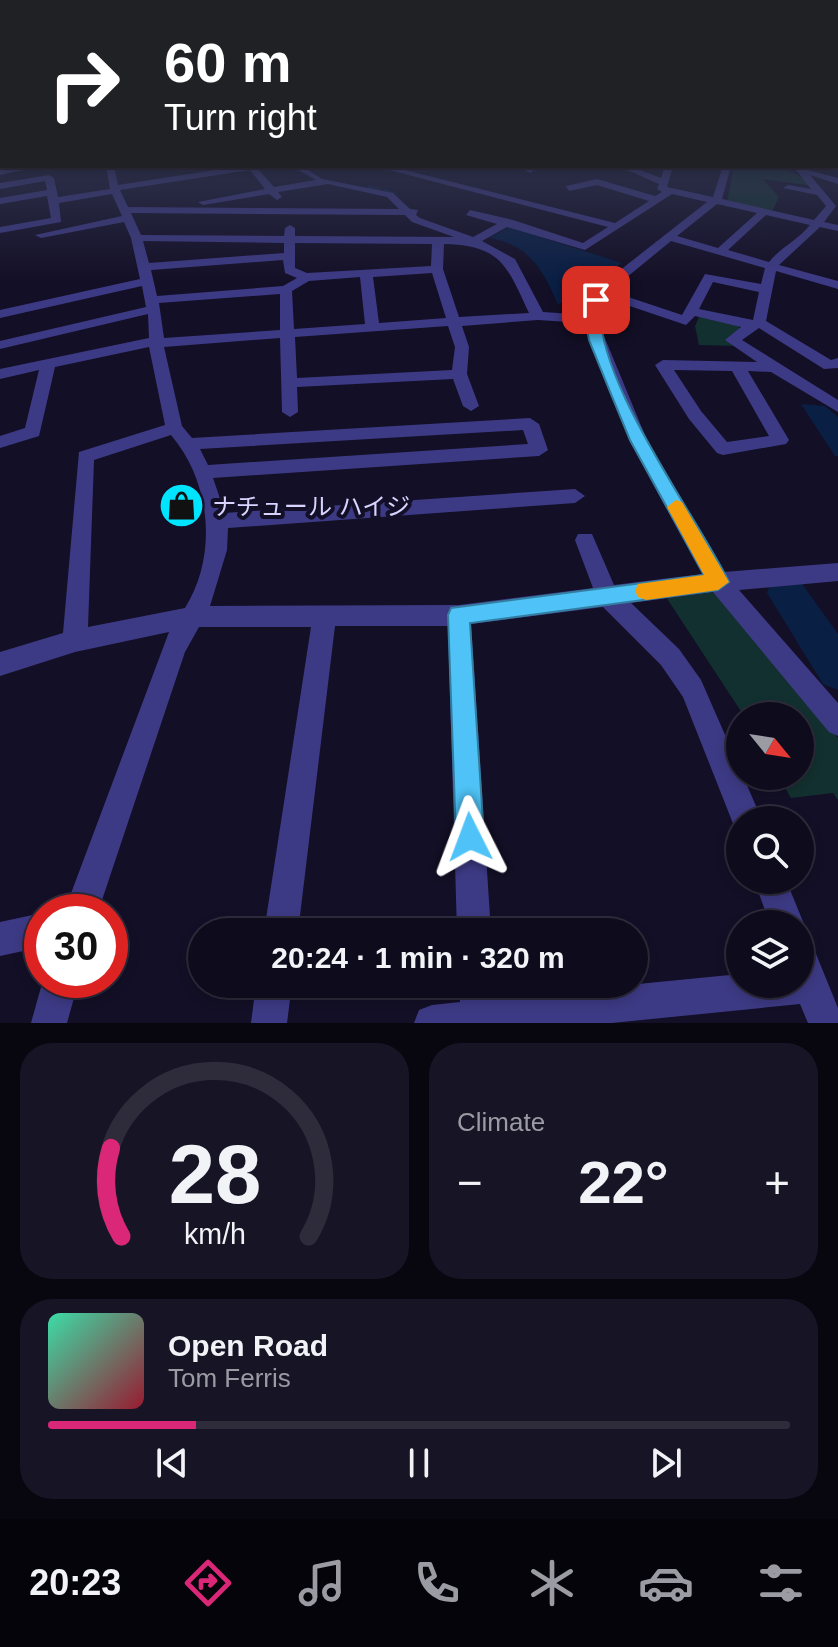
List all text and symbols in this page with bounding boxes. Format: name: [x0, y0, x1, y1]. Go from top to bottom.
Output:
text: 60 m: [164, 31, 292, 94]
icon: right: [32, 32, 136, 136]
text: Turn right: [164, 97, 317, 138]
pin: [562, 266, 630, 334]
icon: arrive: [574, 278, 618, 322]
shop icon: ナチュール ハイジ: [157, 482, 205, 530]
place label: ナチュール ハイジ: [212, 493, 410, 520]
north arrow: [726, 702, 814, 790]
map controls: [726, 702, 814, 998]
position arrow: [428, 795, 512, 879]
button: search: [726, 806, 814, 894]
speed limit sign: 30: [24, 894, 128, 998]
button: layers: [726, 910, 814, 998]
text: 20:24 · 1 min · 320 m: [271, 941, 565, 974]
text: Climate: [457, 1107, 545, 1137]
text: 28: [168, 1128, 261, 1221]
text: 22°: [578, 1149, 669, 1216]
text: −: [457, 1158, 483, 1207]
text: +: [764, 1158, 790, 1207]
text: km/h: [184, 1218, 245, 1250]
text: Open Road: [168, 1329, 328, 1362]
text: Tom Ferris: [168, 1363, 291, 1393]
icon: previous: [150, 1441, 194, 1485]
icon: pause: [397, 1441, 441, 1485]
icon: next: [644, 1441, 688, 1485]
icon: directions: [180, 1555, 236, 1611]
icon: music: [294, 1555, 350, 1611]
icon: phone: [409, 1555, 465, 1611]
icon: climate: [524, 1555, 580, 1611]
icon: car: [638, 1555, 694, 1611]
icon: filters: [753, 1555, 809, 1611]
text: 20:23: [29, 1562, 121, 1603]

